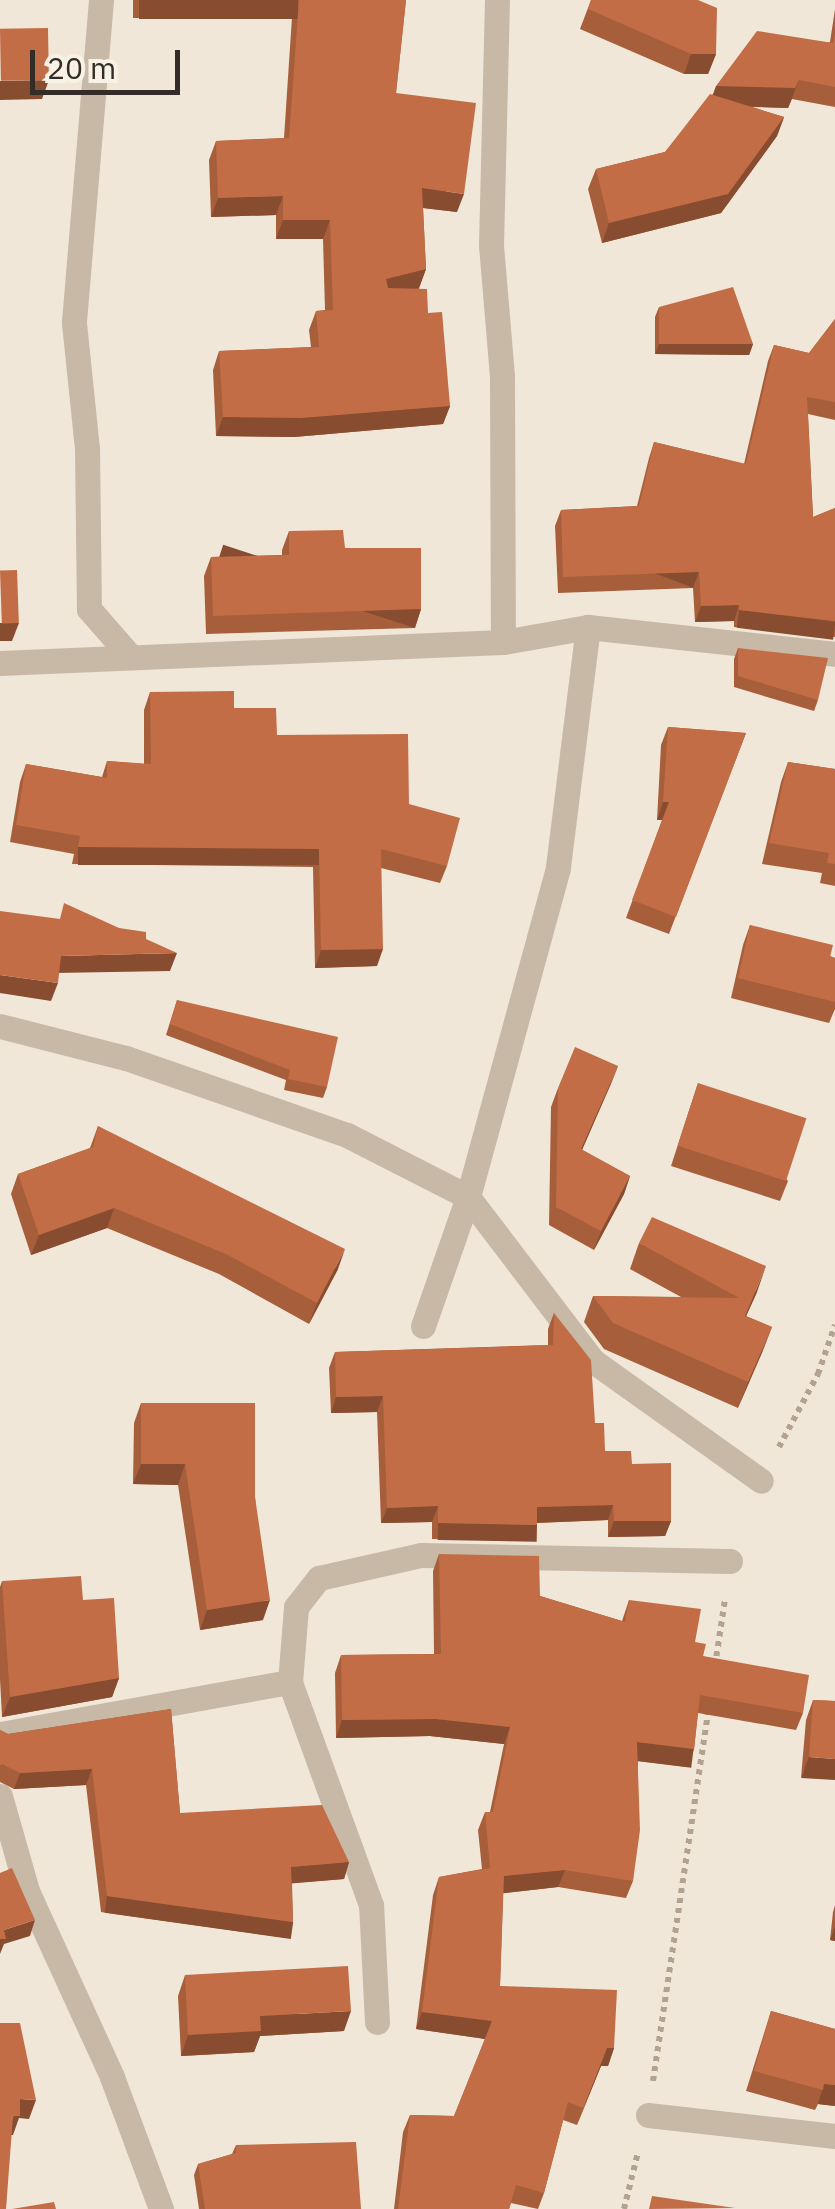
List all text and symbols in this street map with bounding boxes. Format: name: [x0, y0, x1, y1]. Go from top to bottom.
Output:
scale bar: [35, 30, 185, 92]
text: 20 m: [47, 48, 116, 87]

